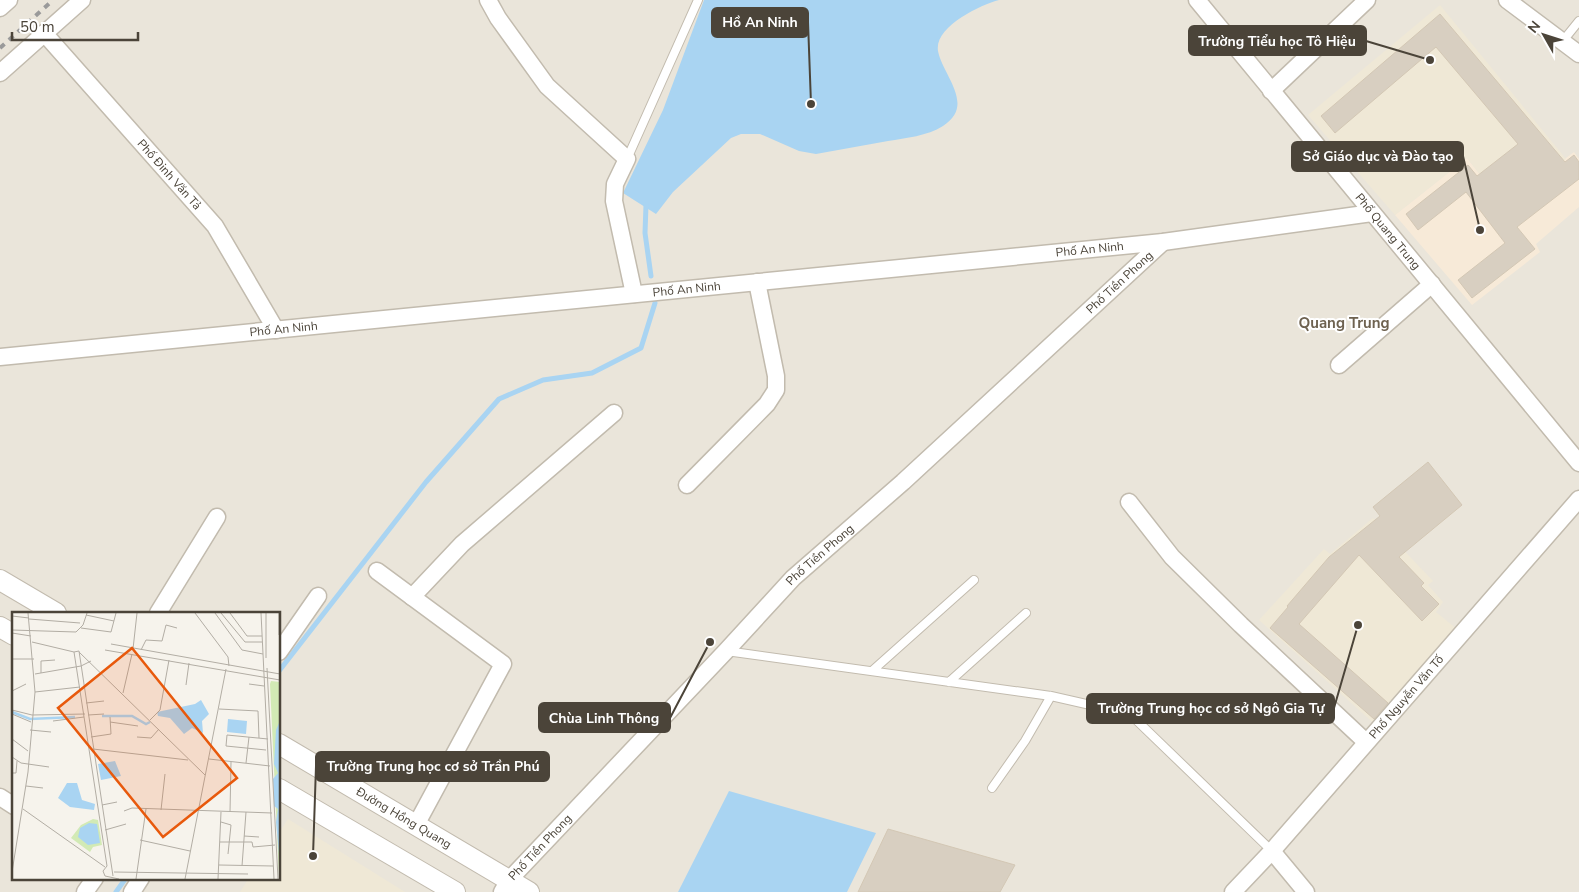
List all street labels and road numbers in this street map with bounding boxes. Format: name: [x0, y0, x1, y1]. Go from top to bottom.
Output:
street label: Phố Đinh Văn Tả: [134, 136, 205, 213]
street label: Phố Quang Trung: [1352, 190, 1424, 273]
street label: Phố An Ninh: [1055, 238, 1124, 261]
street label: Phố Tiền Phong: [1083, 247, 1156, 317]
street label: Phố An Ninh: [652, 278, 721, 300]
street label: Phố An Ninh: [249, 318, 318, 340]
street label: Phố Tiền Phong: [782, 520, 857, 589]
street label: Phố Nguyễn Văn Tố: [1365, 651, 1447, 742]
street label: Đường Hồng Quang: [352, 783, 454, 852]
street label: Phố Tiền Phong: [505, 811, 575, 884]

